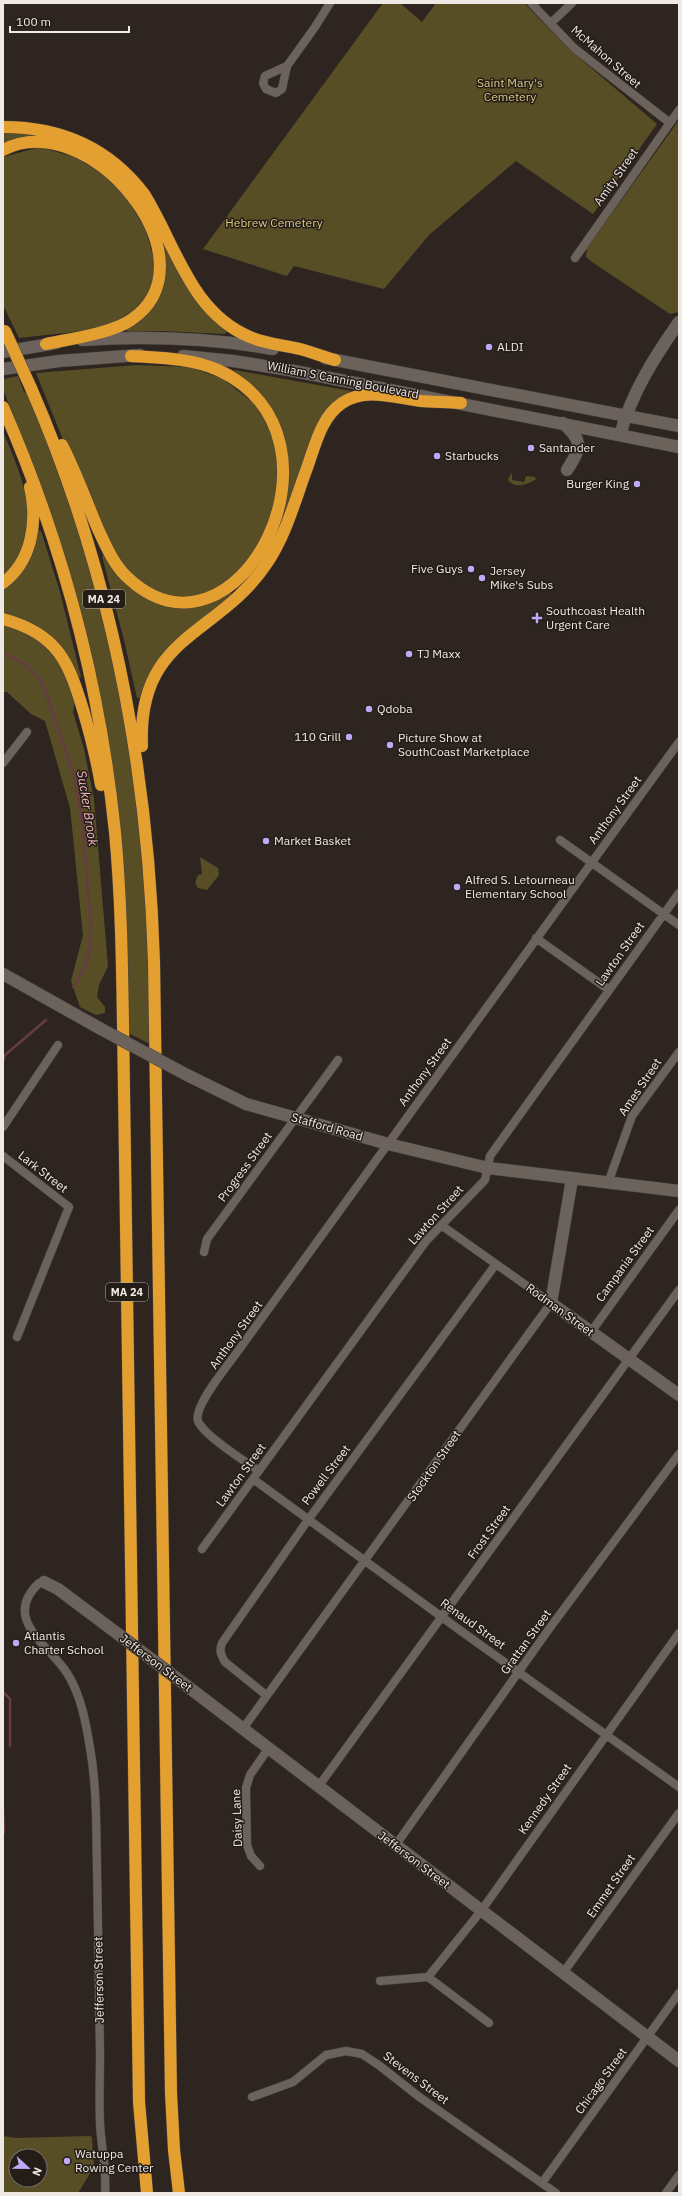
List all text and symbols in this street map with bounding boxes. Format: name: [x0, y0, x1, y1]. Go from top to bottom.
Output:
scale bar: [10, 8, 129, 34]
text: 100 m: [16, 14, 51, 29]
street label: McMahon Street: [568, 22, 644, 91]
park label: Saint Mary's Cemetery: [477, 75, 543, 104]
street label: Amity Street: [590, 145, 641, 209]
park label: Hebrew Cemetery: [225, 215, 323, 230]
place label: ALDI: [497, 339, 524, 354]
marker: ALDI: [484, 342, 494, 352]
street label: William S Canning Boulevard: [266, 357, 420, 402]
place label: Santander: [539, 440, 595, 455]
marker: Santander: [526, 443, 536, 453]
place label: Starbucks: [445, 448, 499, 463]
marker: Starbucks: [432, 451, 442, 461]
place label: Burger King: [566, 476, 630, 491]
marker: Burger King: [632, 479, 642, 489]
place label: Five Guys: [411, 561, 463, 576]
place label: Jersey Mike's Subs: [490, 563, 554, 592]
marker: Five Guys: [466, 564, 476, 574]
marker: Jersey Mike's Subs: [477, 573, 487, 583]
road number: MA 24: [83, 590, 125, 608]
place label: Southcoast Health Urgent Care: [546, 603, 645, 632]
marker: Southcoast Health Urgent Care: [531, 612, 543, 624]
place label: TJ Maxx: [417, 646, 461, 661]
marker: TJ Maxx: [404, 649, 414, 659]
place label: Qdoba: [377, 701, 413, 716]
marker: Qdoba: [364, 704, 374, 714]
place label: 110 Grill: [294, 729, 341, 744]
place label: Picture Show at SouthCoast Marketplace: [398, 730, 530, 759]
marker: 110 Grill: [344, 732, 354, 742]
marker: Picture Show at SouthCoast Marketplace: [385, 740, 395, 750]
water label: Sucker Brook: [73, 769, 102, 847]
street label: Anthony Street: [585, 773, 644, 847]
place label: Market Basket: [274, 833, 351, 848]
marker: Market Basket: [261, 836, 271, 846]
place label: Alfred S. Letourneau Elementary School: [465, 872, 575, 901]
marker: Alfred S. Letourneau Elementary School: [452, 882, 462, 892]
street label: Lawton Street: [592, 919, 647, 989]
street label: Anthony Street: [395, 1035, 454, 1109]
street label: Ames Street: [615, 1055, 664, 1118]
street label: Stafford Road: [290, 1109, 365, 1144]
street label: Progress Street: [214, 1129, 275, 1205]
street label: Lark Street: [15, 1148, 71, 1196]
street label: Lawton Street: [405, 1182, 466, 1248]
street label: Campania Street: [592, 1223, 657, 1304]
street label: Rodman Street: [523, 1280, 597, 1339]
road number: MA 24: [106, 1283, 148, 1301]
street label: Anthony Street: [206, 1298, 265, 1372]
street label: Stockton Street: [403, 1427, 464, 1504]
street label: Lawton Street: [212, 1440, 269, 1509]
street label: Powell Street: [298, 1442, 353, 1508]
street label: Frost Street: [464, 1502, 513, 1562]
street label: Renaud Street: [438, 1595, 509, 1652]
street label: Grattan Street: [497, 1606, 554, 1677]
place label: Atlantis Charter School: [24, 1628, 104, 1657]
street label: Jefferson Street: [117, 1631, 195, 1695]
marker: Atlantis Charter School: [11, 1638, 21, 1648]
street label: Kennedy Street: [515, 1760, 574, 1837]
street label: Daisy Lane: [228, 1789, 245, 1847]
street label: Jefferson Street: [375, 1828, 453, 1892]
street label: Emmet Street: [583, 1851, 638, 1921]
street label: Jefferson Street: [90, 1937, 107, 2023]
street label: Chicago Street: [571, 2045, 630, 2117]
street label: Stevens Street: [380, 2048, 452, 2107]
place label: Watuppa Rowing Center: [75, 2146, 154, 2175]
north arrow: [8, 2148, 48, 2188]
marker: Watuppa Rowing Center: [62, 2156, 72, 2166]
text: N: [29, 2165, 45, 2178]

